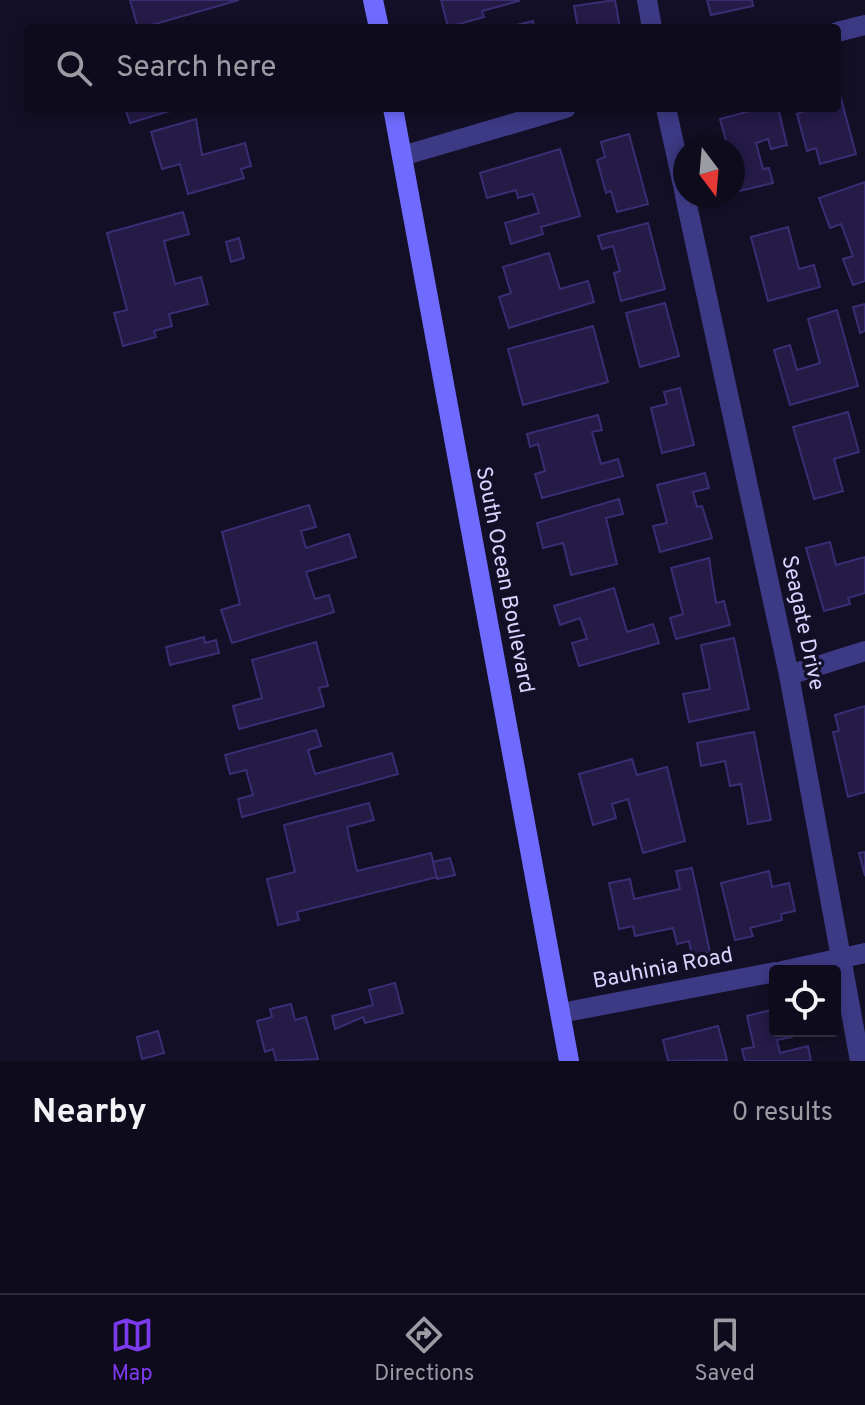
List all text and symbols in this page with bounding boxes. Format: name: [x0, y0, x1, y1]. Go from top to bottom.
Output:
search box: [24, 24, 841, 112]
icon: search: [52, 46, 96, 90]
text: Search here: [116, 50, 276, 87]
north arrow: [673, 136, 745, 208]
street label: South Ocean Boulevard: [469, 464, 539, 696]
street label: Seagate Drive: [775, 553, 829, 693]
street label: Bauhinia Road: [591, 942, 735, 996]
map controls: [769, 965, 841, 1037]
button: locate: [769, 965, 841, 1037]
text: Nearby: [32, 1092, 147, 1135]
text: 0 results: [732, 1097, 833, 1130]
tab: Map: [110, 1313, 154, 1388]
tab: Directions: [374, 1313, 474, 1388]
tab: Saved: [694, 1313, 755, 1388]

